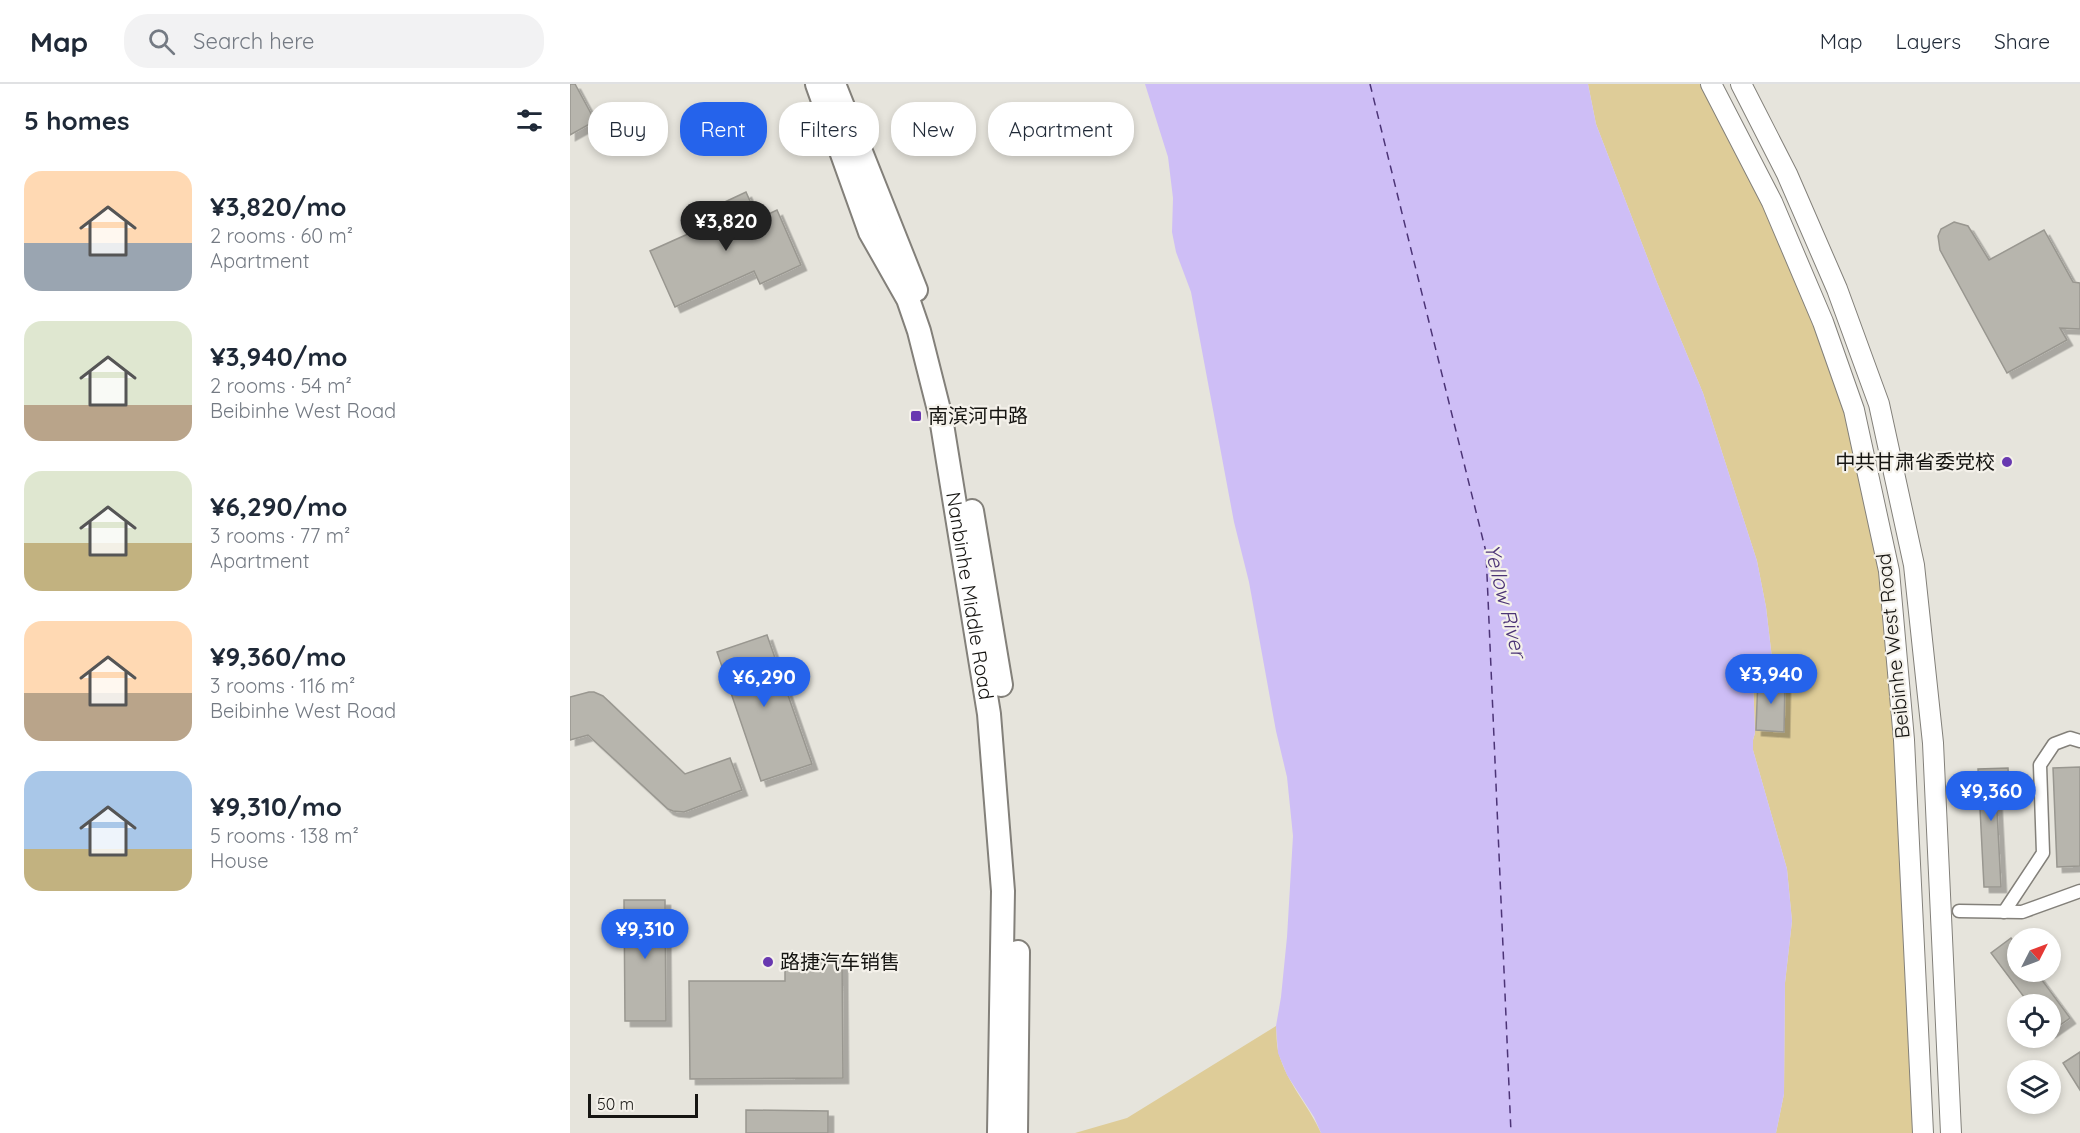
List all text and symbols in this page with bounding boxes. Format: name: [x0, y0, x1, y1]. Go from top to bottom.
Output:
search box: [124, 14, 544, 68]
text: Map: [30, 24, 88, 59]
icon: search: [145, 25, 178, 58]
text: Search here: [193, 27, 315, 55]
text: Map: [1820, 28, 1863, 54]
text: Layers: [1896, 28, 1961, 54]
text: Share: [1994, 28, 2050, 54]
chip: Buy: [588, 102, 668, 156]
chip: Rent: [680, 102, 767, 156]
chip: Filters: [779, 102, 879, 156]
chip: New: [891, 102, 976, 156]
chip: Apartment: [988, 102, 1134, 156]
text: 5 homes: [24, 104, 130, 137]
icon: filters: [513, 104, 546, 137]
text: ¥3,820/mo: [210, 190, 347, 223]
icon: home: [72, 195, 144, 267]
pin: ¥3,820: [677, 201, 775, 252]
text: ¥3,820: [695, 208, 757, 233]
text: 2 rooms · 60 m²: [210, 223, 353, 248]
text: Apartment: [210, 248, 310, 273]
text: ¥3,940/mo: [210, 340, 348, 373]
icon: home: [72, 345, 144, 417]
text: 2 rooms · 54 m²: [210, 373, 352, 398]
text: Beibinhe West Road: [210, 398, 396, 423]
place label: 南滨河中路: [928, 403, 1028, 428]
marker: 南滨河中路: [909, 409, 923, 423]
place label: 中共甘肃省委党校: [1835, 449, 1995, 474]
marker: 中共甘肃省委党校: [2000, 455, 2014, 469]
text: ¥6,290/mo: [210, 490, 348, 523]
street label: Nanbinhe Middle Road: [941, 490, 1000, 702]
icon: home: [72, 495, 144, 567]
text: 3 rooms · 77 m²: [210, 523, 350, 548]
water label: Yellow River: [1479, 541, 1533, 663]
text: Apartment: [210, 548, 310, 573]
street label: Beibinhe West Road: [1870, 552, 1915, 740]
text: ¥9,360/mo: [210, 640, 346, 673]
icon: home: [72, 645, 144, 717]
pin: ¥3,940: [1722, 654, 1820, 705]
pin: ¥6,290: [715, 657, 813, 708]
text: ¥3,940: [1739, 661, 1803, 686]
text: ¥6,290: [732, 664, 796, 689]
text: 3 rooms · 116 m²: [210, 673, 355, 698]
text: Beibinhe West Road: [210, 698, 396, 723]
pin: ¥9,360: [1942, 771, 2040, 822]
text: ¥9,360: [1960, 778, 2022, 803]
text: ¥9,310/mo: [210, 790, 342, 823]
icon: home: [72, 795, 144, 867]
text: 5 rooms · 138 m²: [210, 823, 359, 848]
text: House: [210, 848, 269, 873]
pin: ¥9,310: [596, 909, 694, 960]
text: ¥9,310: [615, 916, 675, 941]
north arrow: [2007, 928, 2061, 982]
map controls: [2007, 928, 2061, 1114]
place label: 路捷汽车销售: [780, 949, 900, 974]
marker: 路捷汽车销售: [761, 955, 775, 969]
button: locate: [2007, 994, 2061, 1048]
button: layers: [2007, 1060, 2061, 1114]
scale bar: [588, 1091, 698, 1118]
text: 50 m: [597, 1094, 634, 1114]

